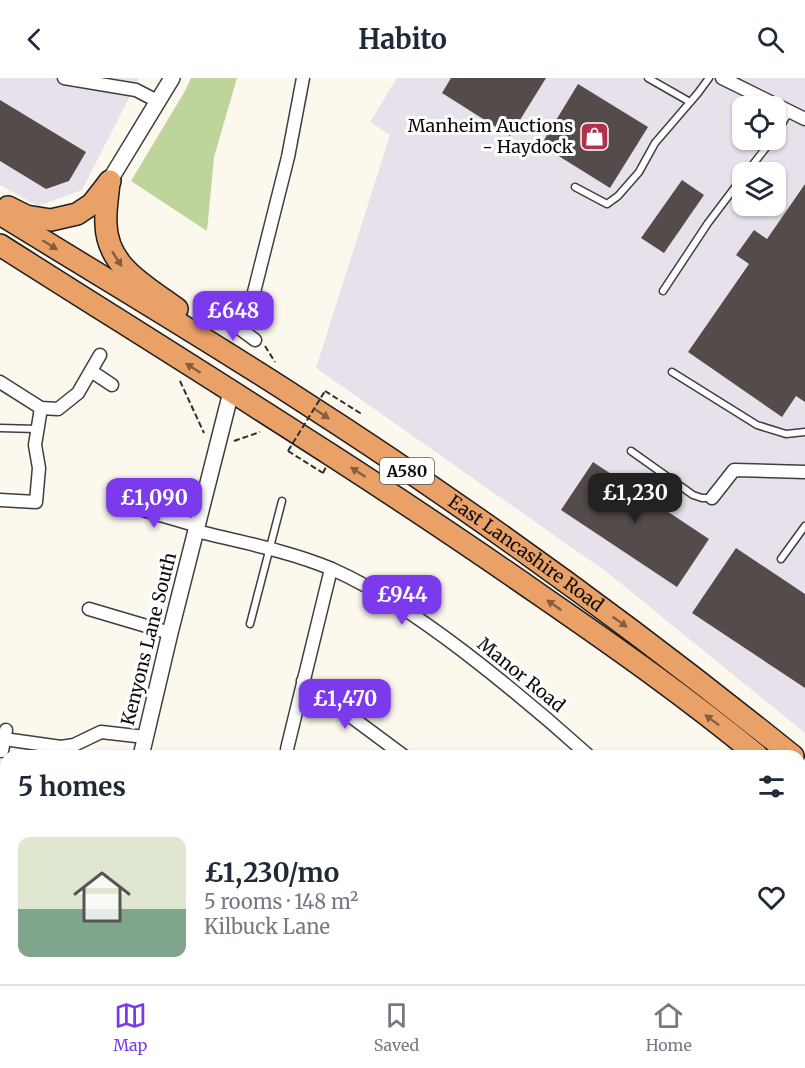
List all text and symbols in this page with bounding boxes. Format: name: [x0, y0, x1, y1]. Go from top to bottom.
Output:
text: Habito: [358, 22, 447, 56]
icon: back: [18, 23, 51, 56]
icon: search: [754, 23, 787, 56]
map controls: [732, 96, 786, 216]
button: locate: [732, 96, 786, 150]
place label: Manheim Auctions - Haydock: [408, 114, 574, 158]
shop icon: Manheim Auctions - Haydock: [578, 120, 610, 152]
button: layers: [732, 162, 786, 216]
one-way arrow: [42, 239, 58, 250]
one-way arrow: [112, 251, 123, 267]
pin: £648: [197, 291, 269, 342]
text: £648: [207, 298, 259, 323]
one-way arrow: [185, 362, 201, 373]
one-way arrow: [314, 409, 331, 420]
road number: A580: [380, 458, 434, 484]
one-way arrow: [350, 467, 366, 478]
pin: £1,230: [586, 473, 684, 524]
pin: £1,090: [105, 478, 203, 529]
text: £1,230: [602, 480, 668, 505]
text: £1,090: [120, 485, 188, 510]
street label: East Lancashire Road: [444, 490, 608, 616]
street label: Kenyons Lane South: [116, 550, 181, 728]
pin: £944: [366, 575, 438, 626]
text: £944: [376, 582, 428, 607]
one-way arrow: [547, 599, 563, 611]
one-way arrow: [612, 616, 627, 628]
street label: Manor Road: [473, 632, 570, 717]
pin: £1,470: [296, 679, 394, 730]
text: £1,470: [313, 686, 377, 711]
one-way arrow: [704, 714, 719, 726]
text: 5 homes: [18, 770, 126, 803]
icon: filters: [755, 770, 788, 803]
text: £1,230/mo: [204, 856, 339, 889]
icon: home: [66, 861, 138, 933]
icon: heart: [755, 881, 788, 914]
text: 5 rooms · 148 m²: [204, 889, 358, 914]
text: Kilbuck Lane: [204, 914, 330, 939]
tab: Map: [113, 999, 147, 1055]
tab: Saved: [374, 999, 419, 1055]
tab: Home: [646, 999, 692, 1055]

